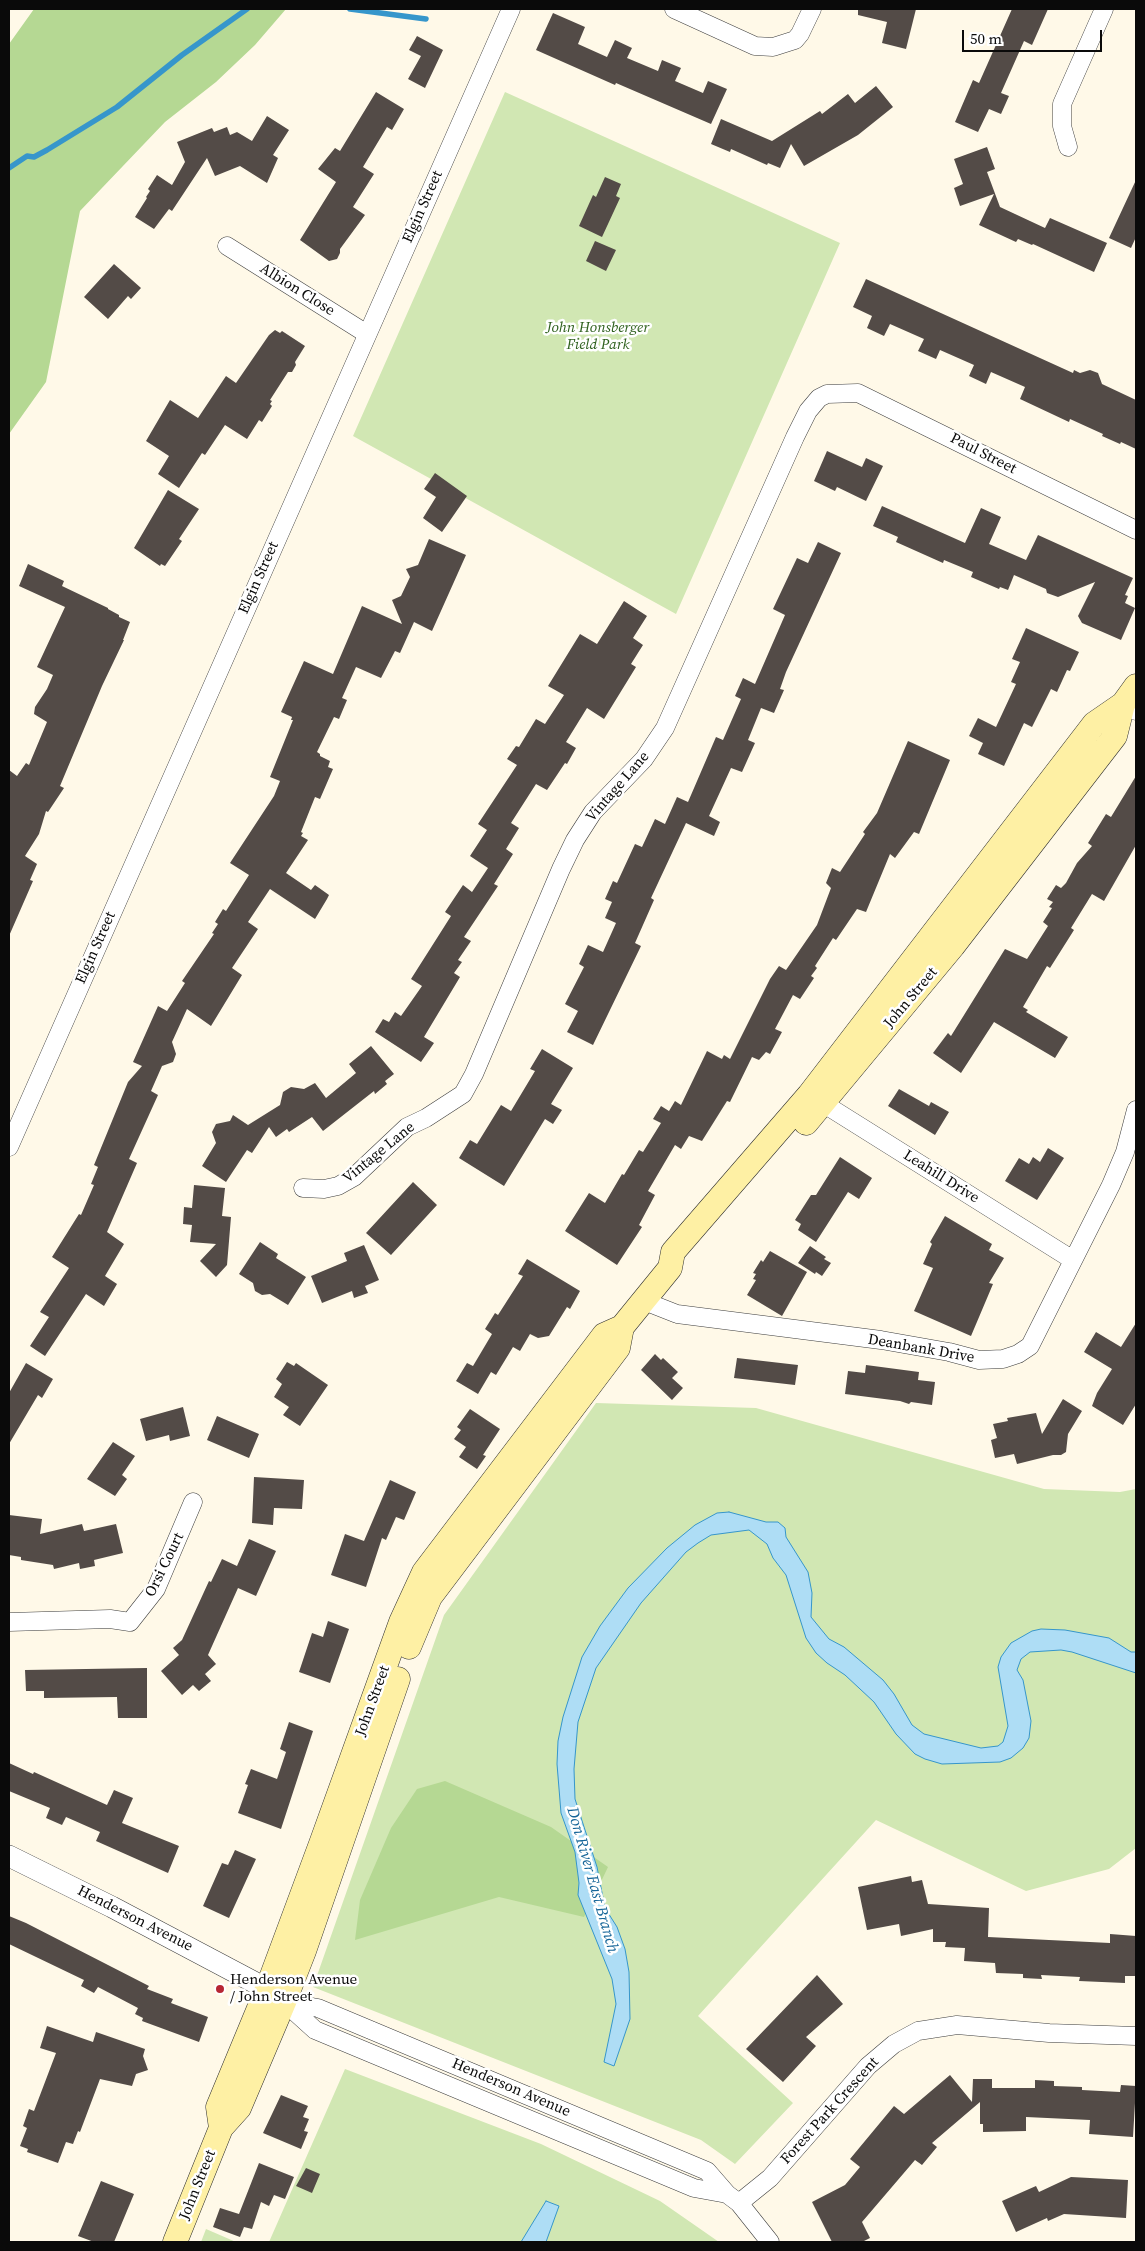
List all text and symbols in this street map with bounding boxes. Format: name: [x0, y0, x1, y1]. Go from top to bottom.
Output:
scale bar: [965, 20, 1105, 52]
text: 50 m: [970, 28, 1002, 49]
street label: Elgin Street: [399, 168, 447, 246]
street label: Albion Close: [256, 260, 338, 320]
park label: John Honsberger Field Park: [547, 319, 649, 354]
street label: Paul Street: [947, 430, 1019, 478]
street label: Elgin Street: [235, 539, 283, 617]
street label: Vintage Lane: [583, 748, 653, 826]
street label: Elgin Street: [72, 909, 120, 987]
street label: John Street: [880, 964, 942, 1032]
street label: Vintage Lane: [339, 1118, 419, 1188]
street label: Leahill Drive: [900, 1147, 982, 1207]
street label: Deanbank Drive: [866, 1331, 976, 1367]
street label: Orsi Court: [142, 1530, 188, 1600]
street label: John Street: [352, 1663, 394, 1739]
water label: Don River East Branch: [562, 1805, 622, 1955]
street label: Henderson Avenue: [74, 1882, 196, 1956]
place label: Henderson Avenue / John Street: [230, 1971, 357, 2006]
marker: Henderson Avenue / John Street: [214, 1983, 226, 1995]
street label: Forest Park Crescent: [777, 2054, 883, 2168]
street label: Henderson Avenue: [449, 2055, 573, 2121]
street label: John Street: [176, 2147, 220, 2223]

